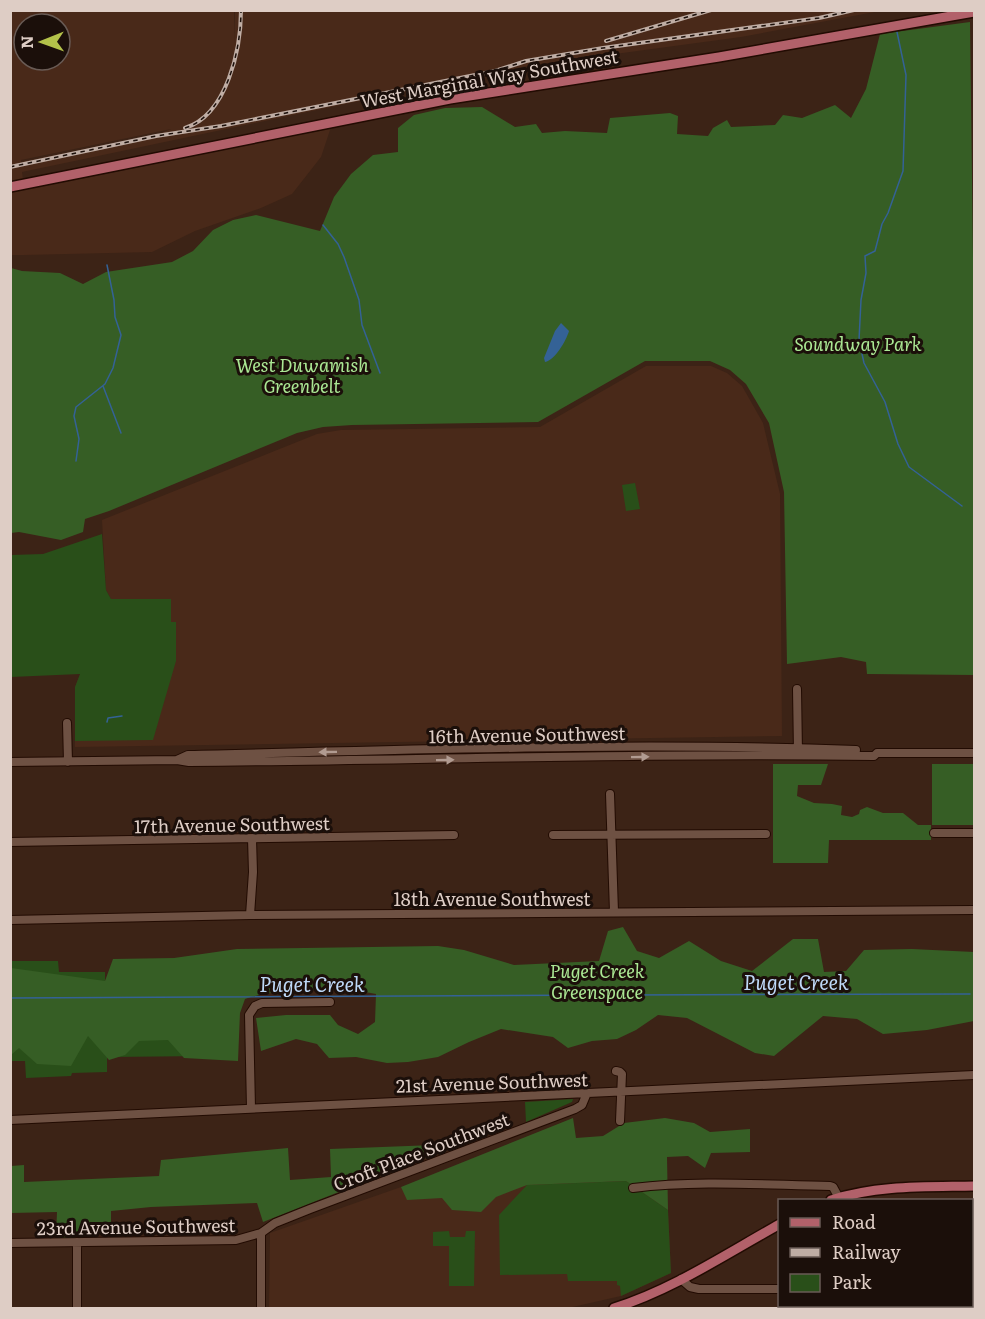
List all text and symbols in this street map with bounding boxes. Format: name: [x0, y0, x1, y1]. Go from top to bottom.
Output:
north arrow: [12, 12, 72, 72]
text: N: [14, 35, 38, 49]
street label: West Marginal Way Southwest: [358, 42, 621, 114]
park label: Soundway Park: [794, 330, 922, 357]
park label: West Duwamish Greenbelt: [235, 351, 369, 399]
street label: 16th Avenue Southwest: [428, 719, 626, 749]
one-way arrow: [318, 747, 337, 756]
one-way arrow: [630, 752, 649, 762]
one-way arrow: [435, 755, 454, 764]
street label: 17th Avenue Southwest: [134, 809, 331, 839]
street label: 18th Avenue Southwest: [394, 885, 591, 912]
park label: Puget Creek Greenspace: [549, 957, 645, 1005]
water label: Puget Creek: [743, 966, 849, 996]
water label: Puget Creek: [259, 968, 365, 998]
street label: 21st Avenue Southwest: [395, 1065, 589, 1099]
street label: Croft Place Southwest: [329, 1105, 514, 1197]
legend: [778, 1199, 973, 1307]
text: Road: [832, 1208, 876, 1235]
street label: 23rd Avenue Southwest: [36, 1211, 236, 1241]
text: Railway: [832, 1238, 901, 1265]
text: Park: [832, 1268, 873, 1295]

